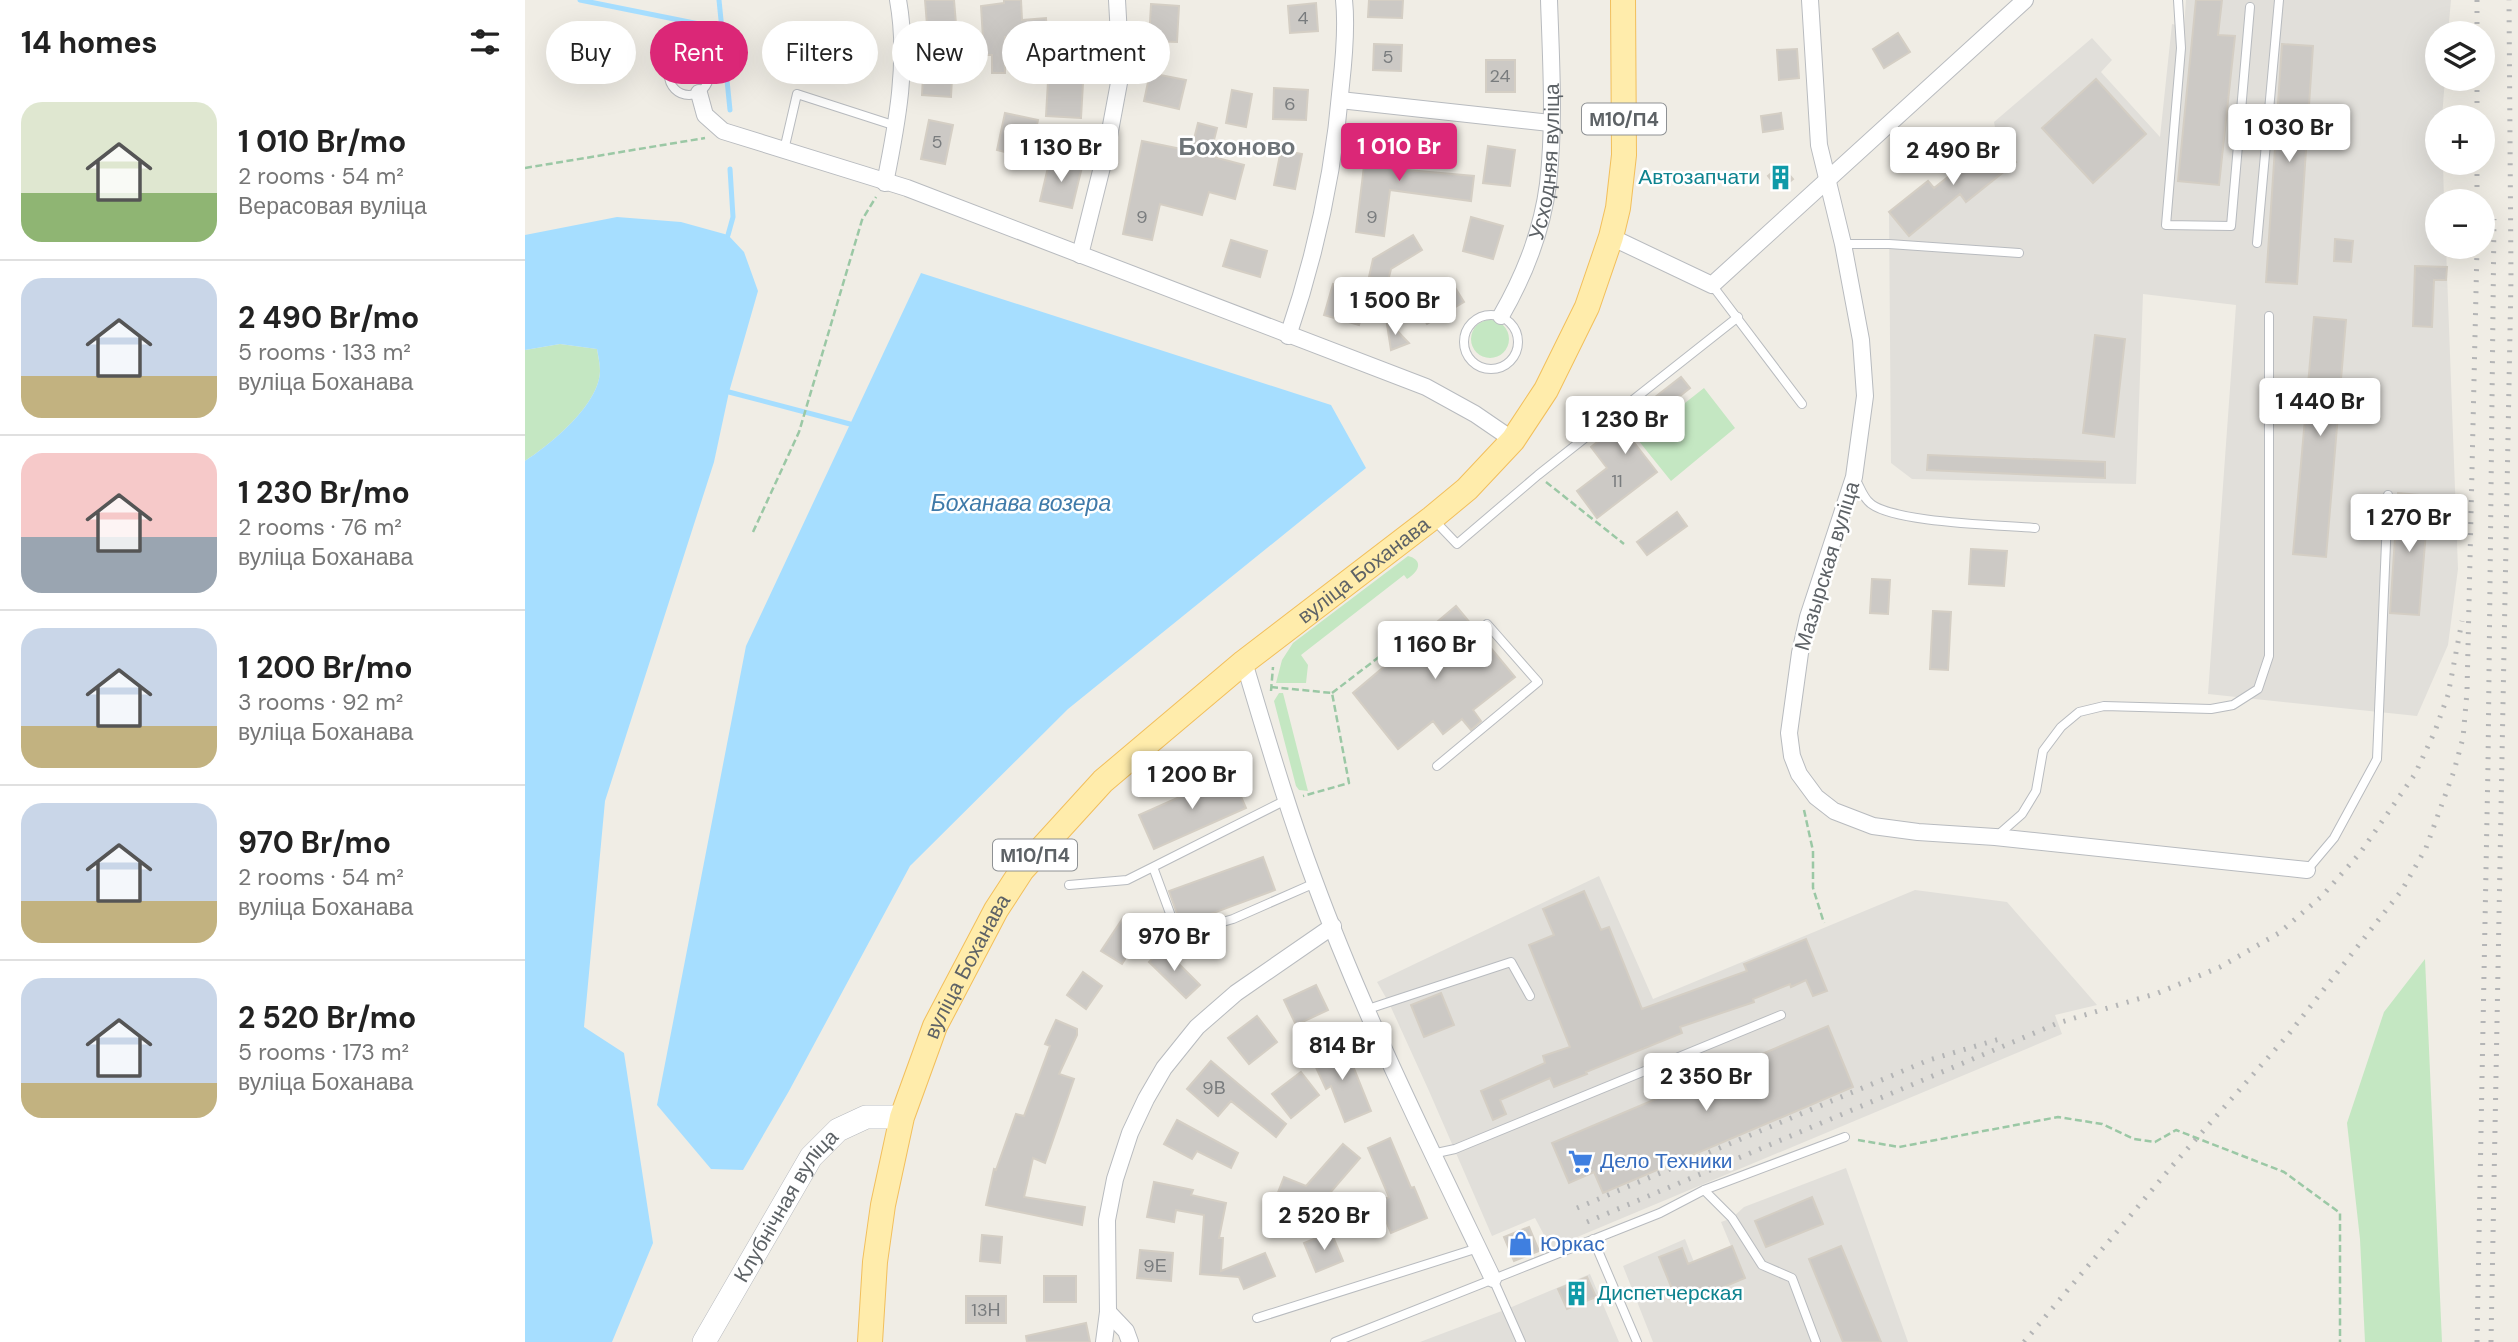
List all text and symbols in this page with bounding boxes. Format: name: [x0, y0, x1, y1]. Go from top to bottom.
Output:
house number: 4: [1298, 6, 1309, 30]
chip: Buy: [546, 21, 636, 84]
chip: Rent: [650, 21, 748, 84]
chip: Filters: [762, 21, 878, 84]
chip: New: [892, 21, 988, 84]
chip: Apartment: [1002, 21, 1170, 84]
map controls: [2425, 21, 2495, 259]
button: layers: [2425, 21, 2495, 91]
text: 14 homes: [21, 23, 158, 62]
icon: filters: [466, 23, 504, 61]
house number: 5: [1383, 45, 1393, 69]
house number: 24: [1490, 64, 1511, 88]
street label: Усходняя вуліца: [1522, 83, 1566, 243]
house number: 6: [1284, 92, 1296, 116]
road number: М10/П4: [1582, 104, 1666, 134]
pin: 1 030 Br: [2217, 104, 2361, 164]
button: +: [2425, 105, 2495, 175]
text: 1 030 Br: [2244, 112, 2334, 142]
text: 1 010 Br/mo: [238, 122, 406, 161]
pin: 1 130 Br: [989, 124, 1133, 184]
pin: 1 010 Br: [1327, 124, 1471, 183]
pin: 2 490 Br: [1881, 128, 2025, 187]
icon: home: [77, 130, 161, 214]
house number: 5: [932, 130, 942, 154]
district label: Бохоново: [1179, 131, 1295, 162]
text: 1 010 Br: [1357, 131, 1441, 161]
text: 1 130 Br: [1020, 132, 1102, 162]
text: 2 490 Br: [1906, 135, 2000, 165]
text: 2 rooms · 54 m²: [238, 161, 404, 191]
place label: Автозапчати: [1638, 163, 1760, 191]
building icon: Автозапчати: [1766, 163, 1794, 191]
button: −: [2425, 189, 2495, 259]
text: Верасовая вуліца: [238, 191, 427, 221]
house number: 9: [1136, 205, 1148, 229]
house number: 9: [1366, 205, 1378, 229]
pin: 1 500 Br: [1323, 278, 1467, 337]
text: 1 500 Br: [1350, 285, 1440, 315]
text: 2 490 Br/mo: [238, 298, 419, 337]
icon: home: [77, 306, 161, 390]
text: 5 rooms · 133 m²: [238, 337, 411, 367]
text: вуліца Боханава: [238, 367, 413, 397]
pin: 1 440 Br: [2248, 378, 2392, 438]
text: 1 440 Br: [2275, 386, 2365, 416]
pin: 1 230 Br: [1553, 396, 1697, 456]
text: 1 230 Br: [1582, 404, 1668, 434]
house number: 11: [1611, 469, 1623, 493]
text: 1 230 Br/mo: [238, 473, 410, 512]
street label: Мазырская вуліца: [1788, 478, 1866, 654]
icon: home: [77, 481, 161, 565]
water label: Боханава возера: [931, 488, 1111, 518]
pin: 1 270 Br: [2337, 494, 2481, 554]
text: 1 270 Br: [2367, 502, 2451, 532]
street label: вуліца Боханава: [1292, 510, 1436, 630]
text: 2 rooms · 76 m²: [238, 512, 402, 542]
text: вуліца Боханава: [238, 542, 413, 572]
pin: 1 160 Br: [1363, 622, 1507, 681]
text: 1 160 Br: [1394, 629, 1476, 659]
text: 1 200 Br/mo: [238, 648, 413, 687]
icon: home: [77, 656, 161, 740]
text: 3 rooms · 92 m²: [238, 687, 403, 717]
text: вуліца Боханава: [238, 717, 413, 747]
pin: 1 200 Br: [1120, 752, 1264, 811]
text: 1 200 Br: [1148, 759, 1236, 789]
text: 970 Br/mo: [238, 823, 391, 862]
icon: home: [77, 831, 161, 915]
road number: М10/П4: [993, 840, 1077, 870]
text: 2 rooms · 54 m²: [238, 862, 404, 892]
street label: вуліца Боханава: [918, 888, 1017, 1043]
text: вуліца Боханава: [238, 892, 413, 922]
pin: 970 Br: [1117, 914, 1231, 973]
text: 970 Br: [1138, 921, 1210, 951]
text: 2 520 Br/mo: [238, 998, 416, 1037]
icon: home: [77, 1006, 161, 1090]
pin: 814 Br: [1285, 1023, 1399, 1082]
text: 814 Br: [1309, 1030, 1375, 1060]
text: 5 rooms · 173 m²: [238, 1037, 409, 1067]
pin: 2 350 Br: [1634, 1054, 1778, 1113]
text: 2 350 Br: [1660, 1061, 1752, 1091]
text: вуліца Боханава: [238, 1067, 413, 1097]
house number: 9В: [1202, 1076, 1226, 1100]
street label: Клубнічная вуліца: [727, 1123, 845, 1288]
supermarket icon: Дело Техники: [1566, 1147, 1594, 1175]
place label: Дело Техники: [1600, 1147, 1733, 1175]
pin: 2 520 Br: [1252, 1192, 1396, 1252]
text: 2 520 Br: [1278, 1200, 1370, 1230]
shop icon: Юркас: [1506, 1230, 1534, 1258]
place label: Юркас: [1540, 1230, 1605, 1258]
house number: 9Е: [1143, 1254, 1167, 1278]
building icon: Диспетчерская: [1563, 1279, 1591, 1307]
place label: Диспетчерская: [1597, 1279, 1743, 1307]
house number: 13Н: [971, 1298, 1001, 1322]

